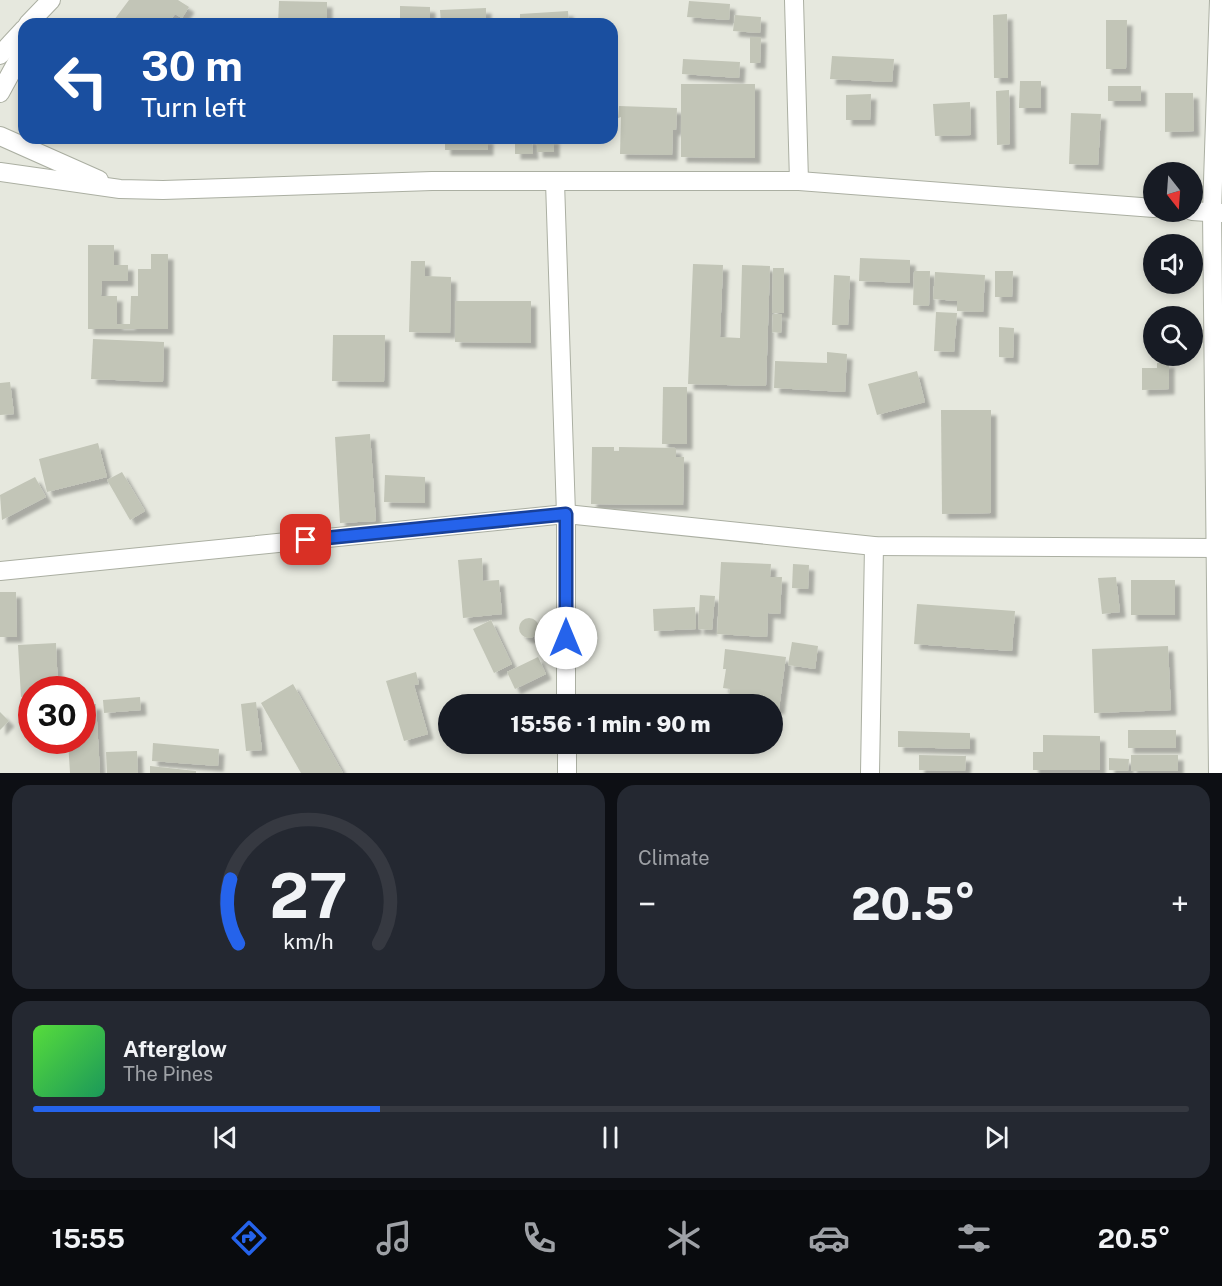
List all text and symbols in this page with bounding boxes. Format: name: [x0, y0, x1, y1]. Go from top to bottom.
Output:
text: 30 m: [141, 41, 243, 90]
icon: left: [42, 42, 120, 120]
text: Turn left: [141, 91, 247, 123]
north arrow: [1143, 162, 1203, 222]
map controls: [1143, 162, 1203, 366]
button: sound: [1143, 234, 1203, 294]
button: search: [1143, 306, 1203, 366]
pin: [280, 514, 331, 565]
icon: arrive: [289, 523, 322, 556]
position arrow: [534, 606, 598, 670]
speed limit sign: 30: [18, 676, 96, 754]
text: 15:56 · 1 min · 90 m: [510, 711, 711, 737]
text: Climate: [638, 846, 710, 870]
text: 27: [269, 859, 348, 932]
text: 20.5°: [851, 877, 976, 930]
text: −: [638, 885, 656, 923]
text: +: [1171, 885, 1189, 923]
text: km/h: [283, 929, 334, 954]
text: Afterglow: [123, 1036, 227, 1062]
text: The Pines: [123, 1062, 213, 1086]
icon: previous: [209, 1121, 242, 1154]
icon: pause: [594, 1121, 627, 1154]
icon: next: [980, 1121, 1013, 1154]
icon: directions: [228, 1217, 270, 1259]
icon: music: [373, 1217, 415, 1259]
icon: phone: [518, 1217, 560, 1259]
icon: climate: [663, 1217, 705, 1259]
icon: car: [808, 1217, 850, 1259]
icon: filters: [953, 1217, 995, 1259]
text: 15:55: [51, 1222, 125, 1254]
text: 20.5°: [1098, 1222, 1171, 1254]

